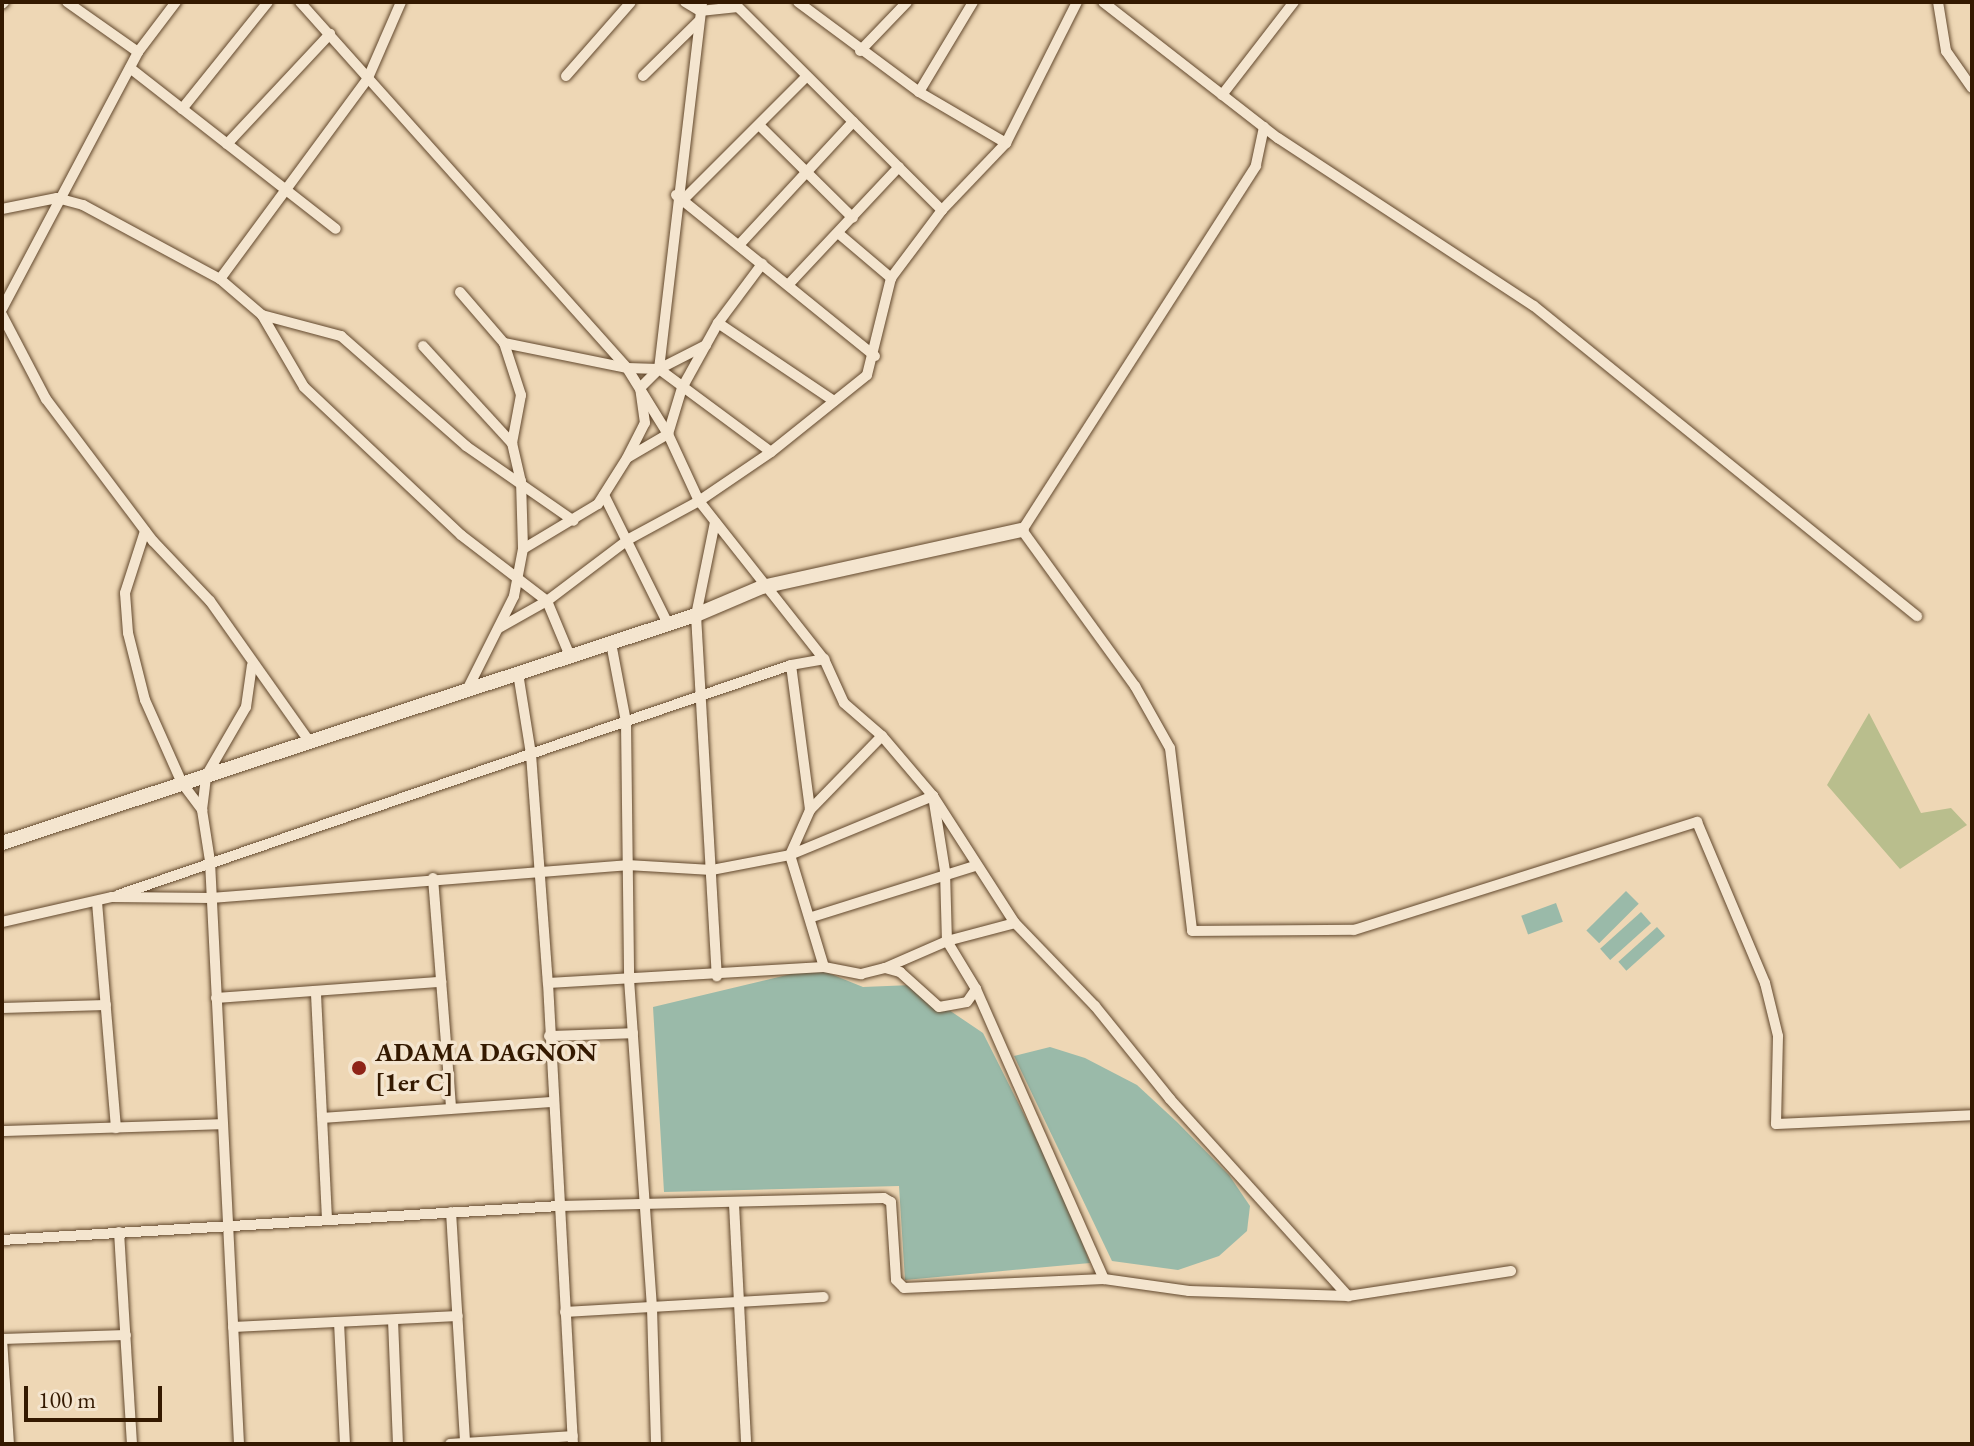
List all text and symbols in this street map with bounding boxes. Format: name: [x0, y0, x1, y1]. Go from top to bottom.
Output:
place label: ADAMA DAGNON [1er C]: [375, 1037, 597, 1098]
marker: ADAMA DAGNON [1er C]: [350, 1059, 368, 1077]
scale bar: [28, 1370, 166, 1420]
text: 100 m: [38, 1384, 96, 1415]

